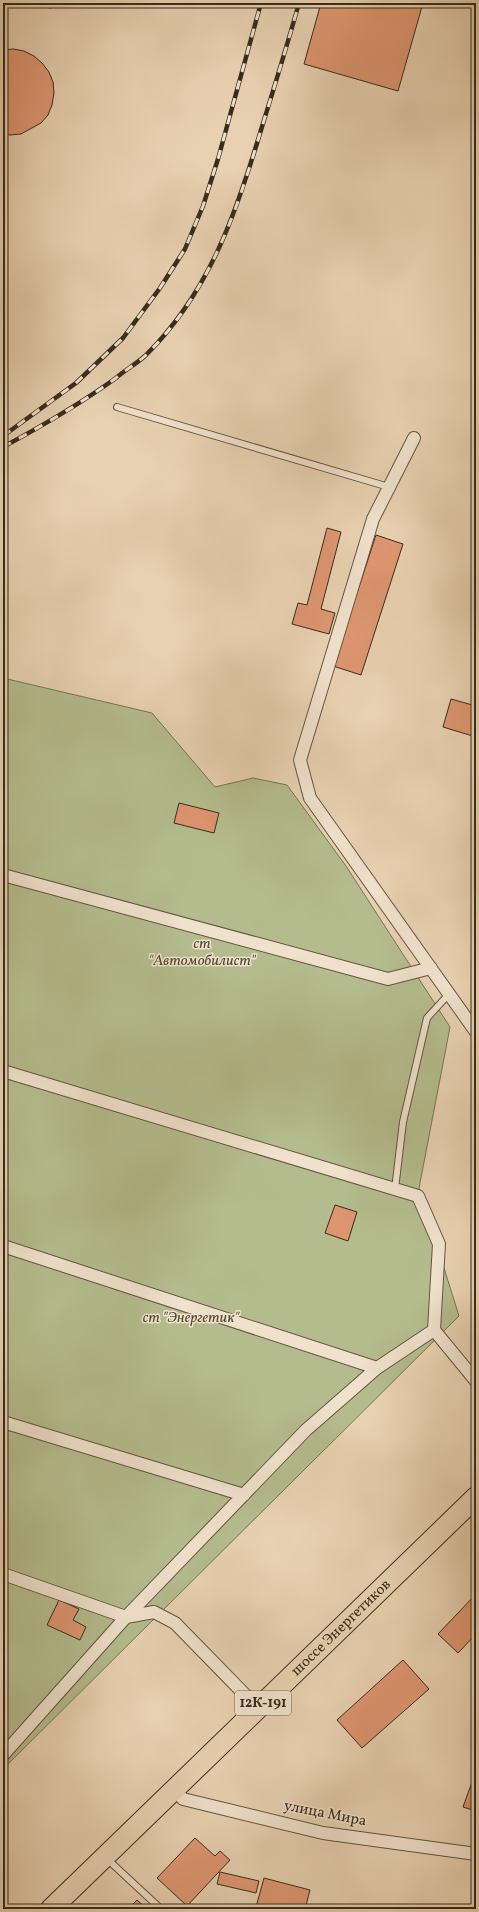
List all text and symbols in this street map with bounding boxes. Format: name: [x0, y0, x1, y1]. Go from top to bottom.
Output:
park label: ст "Автомобилист": [148, 934, 257, 972]
park label: ст "Энергетик": [143, 1308, 240, 1329]
street label: шоссе Энергетиков: [287, 1574, 396, 1681]
road number: 12К-191: [235, 1691, 291, 1715]
street label: улица Мира: [282, 1796, 368, 1832]

